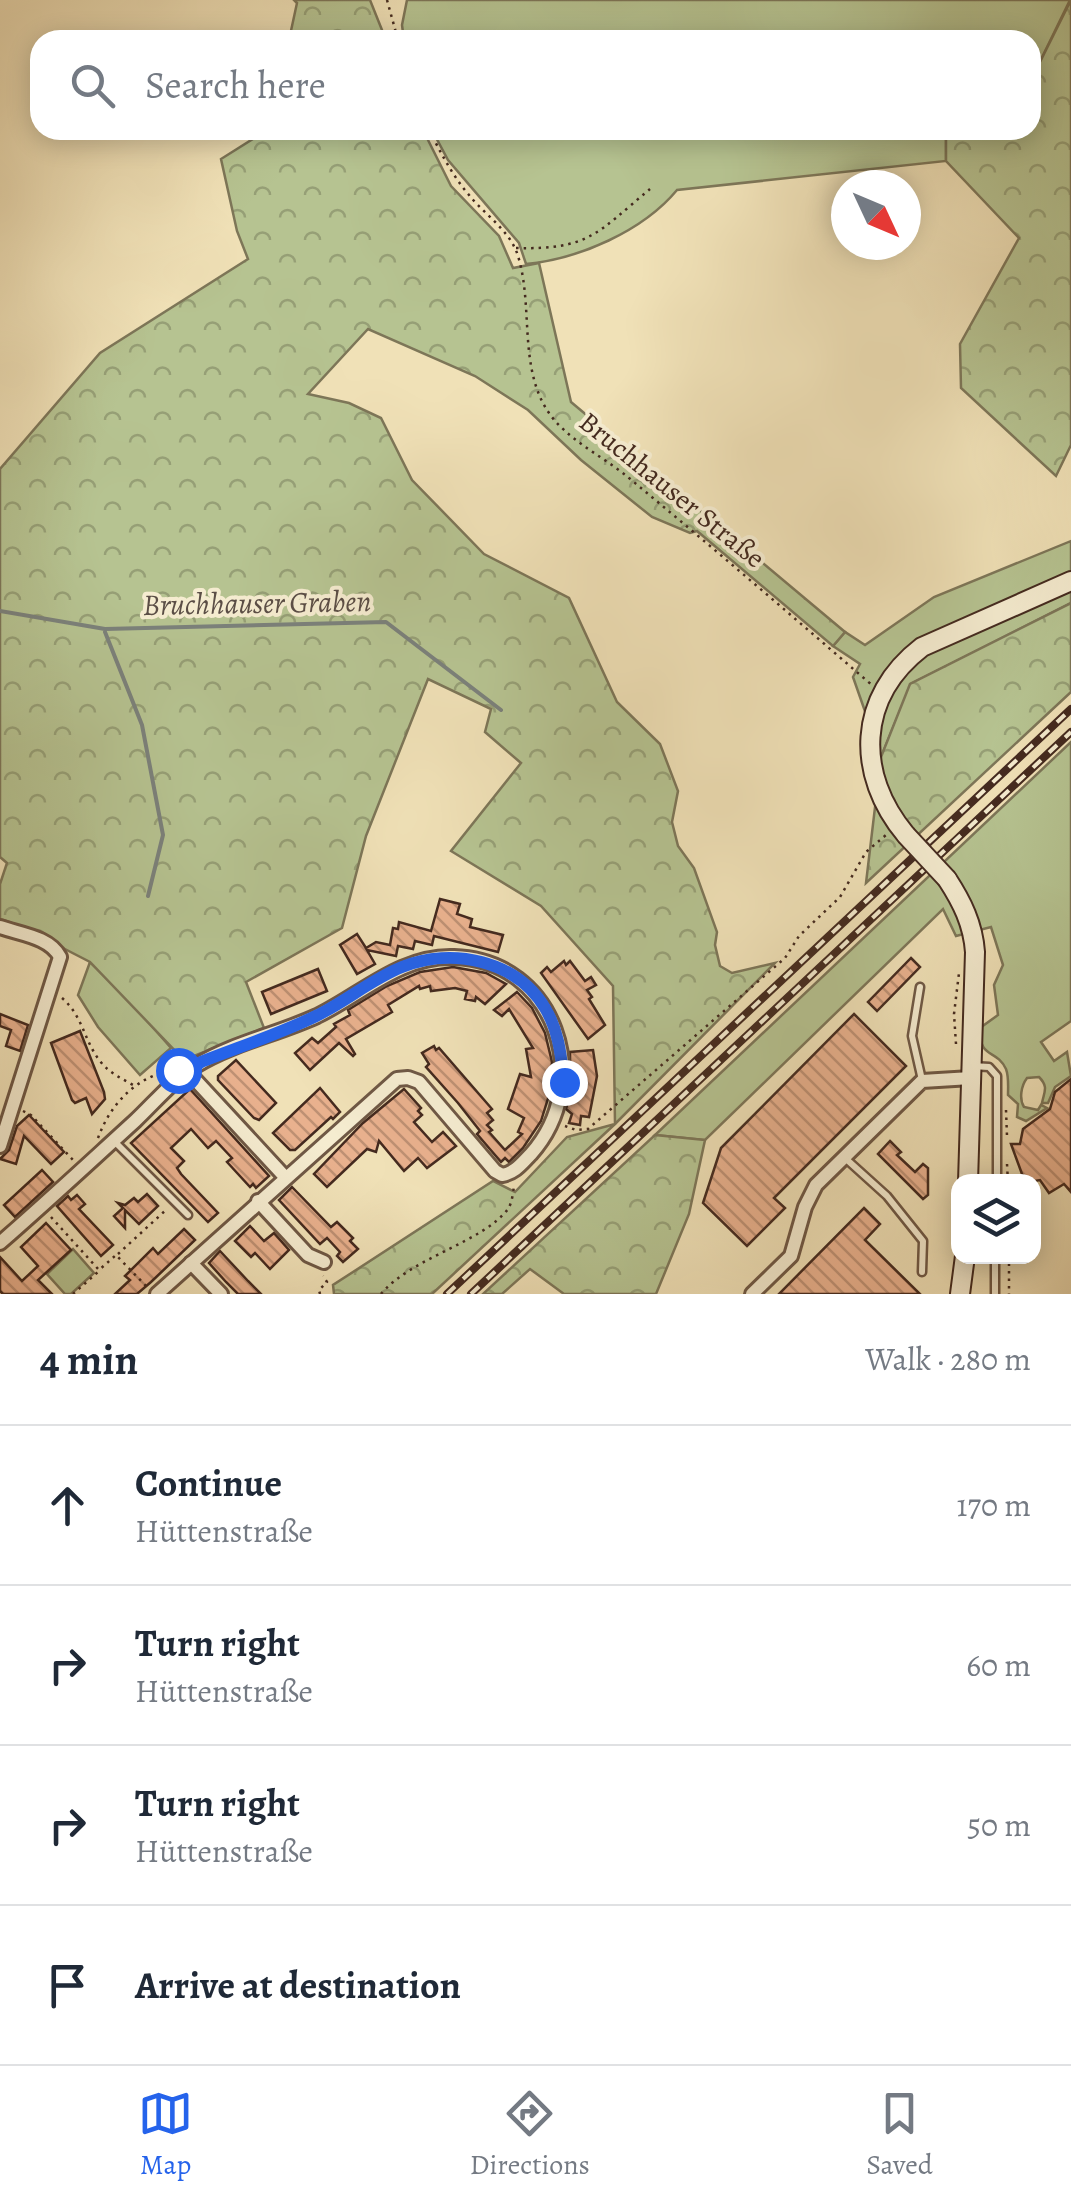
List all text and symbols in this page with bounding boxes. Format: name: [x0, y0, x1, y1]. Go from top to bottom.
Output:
search box: [30, 30, 1041, 140]
icon: search: [65, 58, 120, 113]
text: Search here: [145, 59, 326, 111]
north arrow: [831, 170, 921, 260]
street label: Bruchhauser Straße: [571, 403, 773, 577]
water label: Bruchhauser Graben: [143, 581, 371, 625]
route start: [156, 1048, 202, 1094]
route end: [542, 1060, 588, 1106]
map controls: [951, 1174, 1041, 1264]
button: layers: [951, 1174, 1041, 1264]
text: 4 min: [40, 1331, 138, 1388]
text: Walk · 280 m: [865, 1337, 1031, 1381]
text: Continue: [135, 1457, 282, 1509]
icon: ahead: [40, 1478, 95, 1533]
text: 170 m: [957, 1483, 1031, 1527]
text: Hüttenstraße: [135, 1509, 313, 1553]
text: Turn right: [135, 1617, 300, 1669]
icon: right: [40, 1638, 95, 1693]
text: 60 m: [966, 1643, 1031, 1687]
text: Hüttenstraße: [135, 1669, 313, 1713]
text: Turn right: [135, 1777, 300, 1829]
icon: right: [40, 1798, 95, 1853]
text: 50 m: [967, 1803, 1031, 1847]
text: Hüttenstraße: [135, 1829, 313, 1873]
icon: arrive: [40, 1958, 95, 2013]
text: Arrive at destination: [135, 1959, 461, 2011]
tab: Map: [138, 2086, 193, 2184]
tab: Directions: [470, 2086, 590, 2184]
tab: Saved: [866, 2086, 933, 2184]

